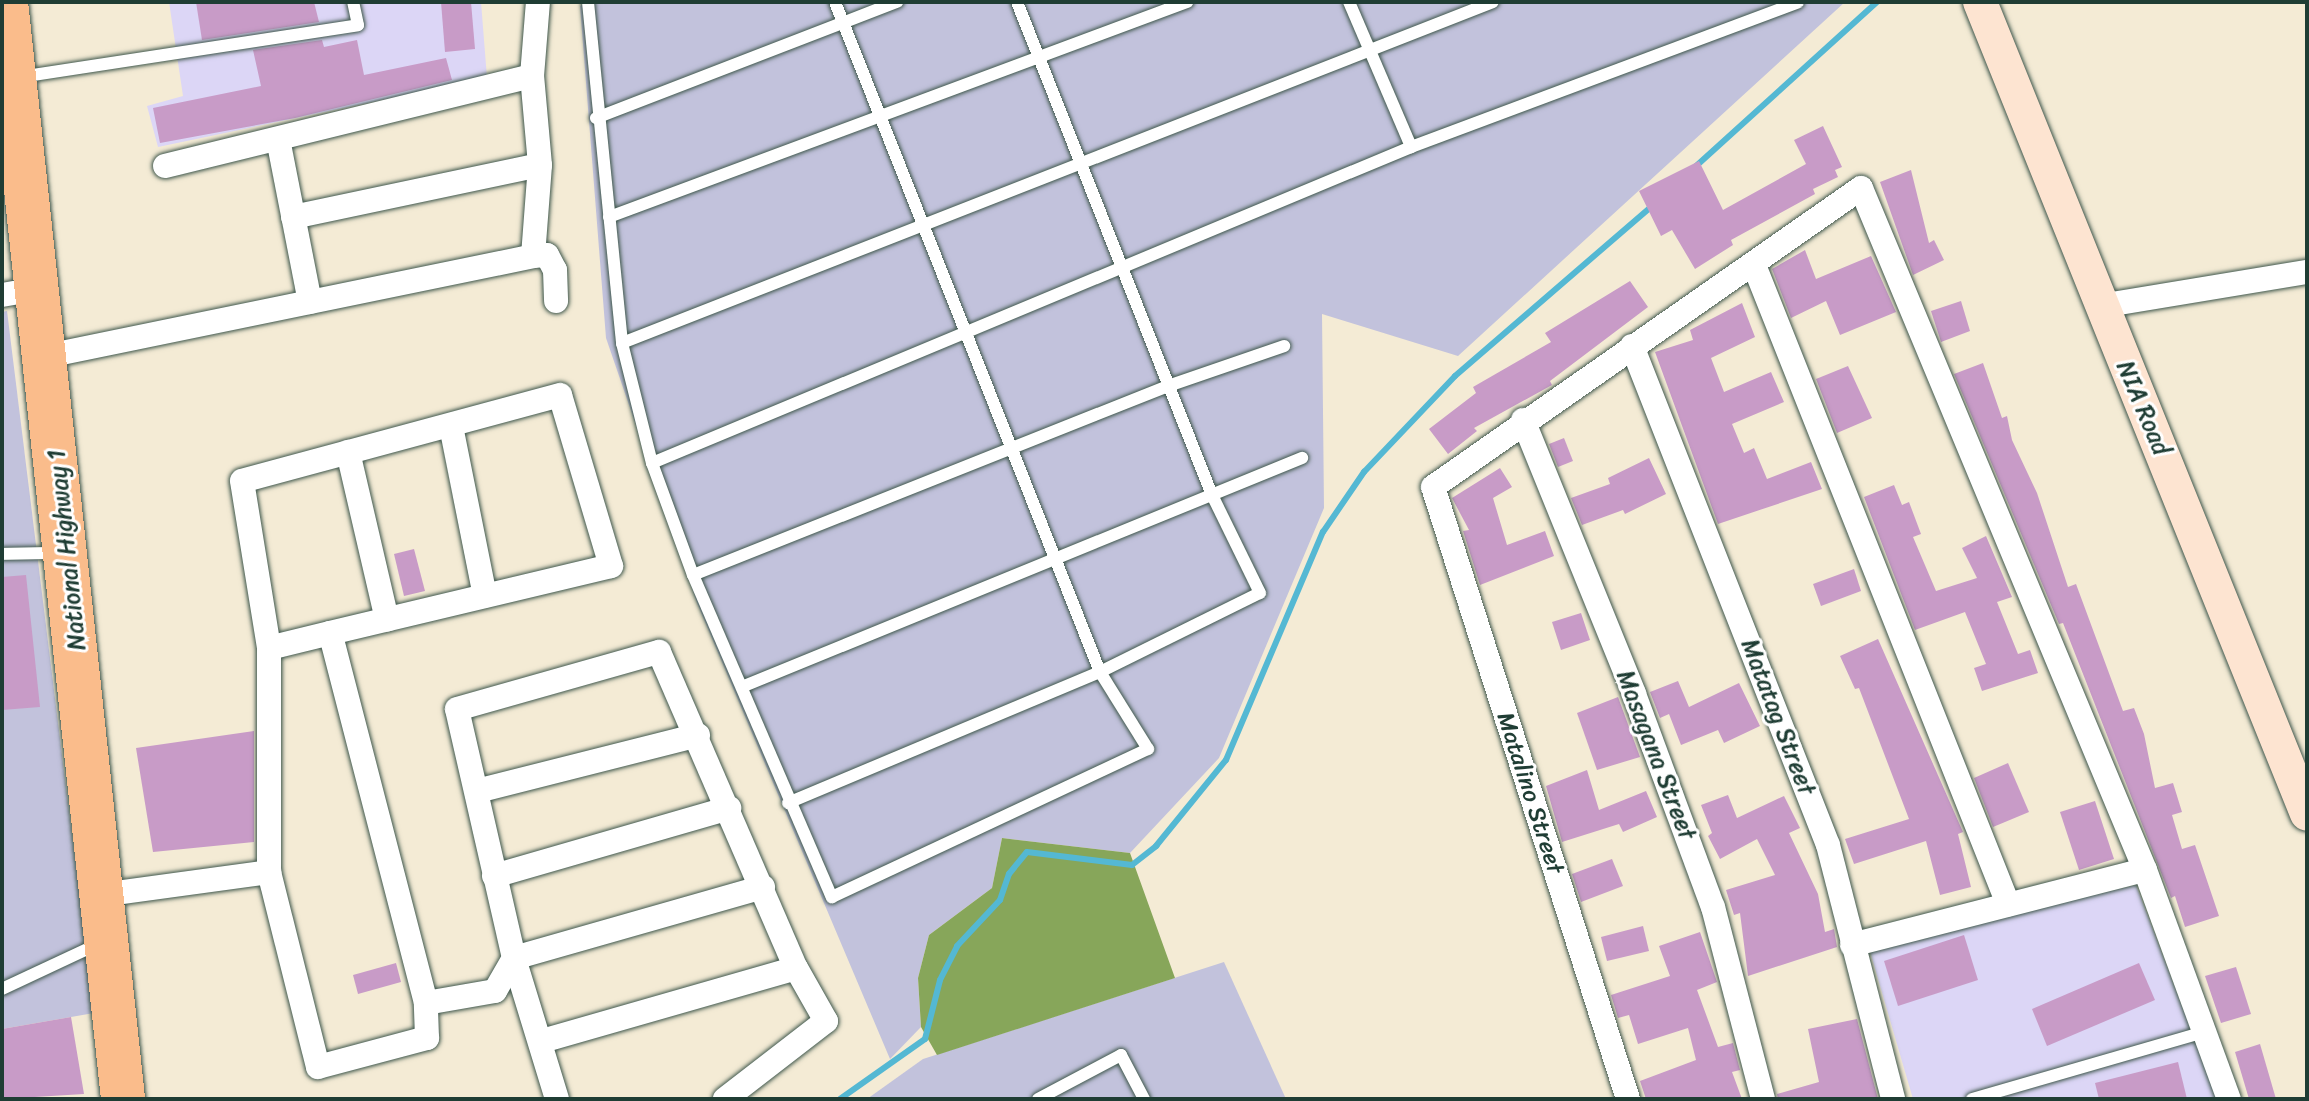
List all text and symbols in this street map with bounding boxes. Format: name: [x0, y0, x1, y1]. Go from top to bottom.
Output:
street label: NIA Road: [2110, 357, 2176, 459]
street label: National Highway 1: [42, 448, 92, 652]
street label: Matatag Street: [1735, 635, 1821, 799]
street label: Masagana Street: [1610, 666, 1702, 844]
street label: Matalino Street: [1490, 708, 1570, 878]

